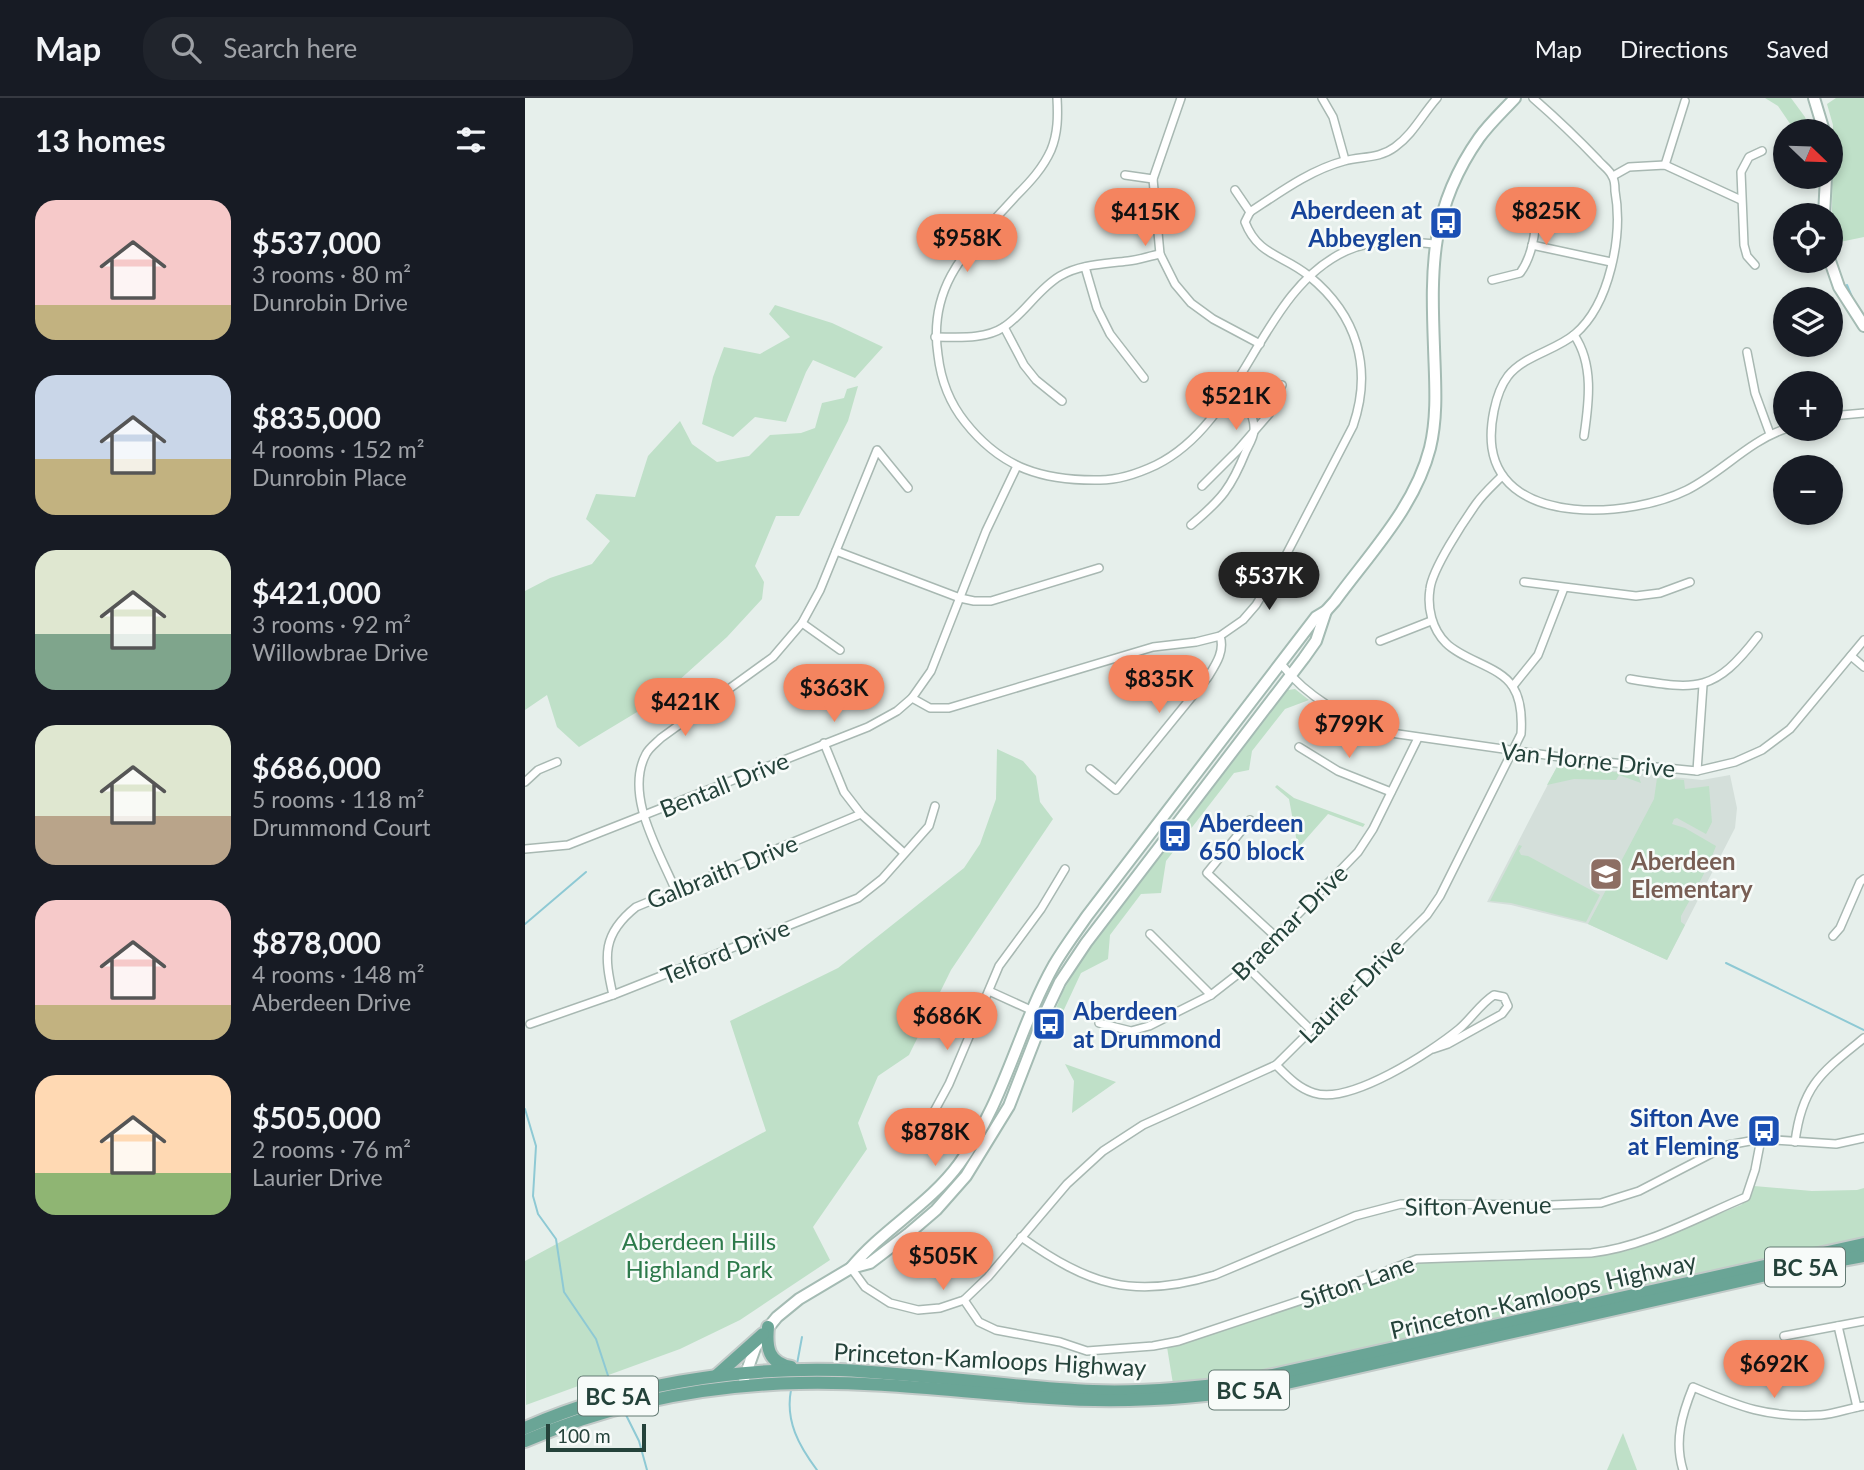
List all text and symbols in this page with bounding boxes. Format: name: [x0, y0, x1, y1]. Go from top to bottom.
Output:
search box: [143, 17, 633, 80]
text: Map: [35, 28, 101, 68]
icon: search: [167, 29, 205, 67]
text: Search here: [223, 32, 357, 64]
text: Map: [1535, 34, 1582, 63]
text: Directions: [1620, 34, 1728, 63]
text: Saved: [1766, 34, 1829, 63]
north arrow: [1773, 119, 1843, 189]
map controls: [1773, 119, 1843, 525]
icon: filters: [452, 121, 490, 159]
text: 13 homes: [35, 122, 166, 158]
pin: $415K: [1096, 188, 1194, 248]
pin: $825K: [1497, 188, 1595, 247]
place label: Aberdeen at Abbeyglen: [1290, 195, 1422, 252]
text: $825K: [1511, 196, 1581, 224]
text: $415K: [1110, 197, 1180, 225]
button: locate: [1773, 203, 1843, 273]
bus stop icon: Aberdeen at Abbeyglen: [1427, 204, 1465, 242]
pin: $958K: [918, 214, 1016, 274]
text: $958K: [932, 223, 1002, 251]
text: $537,000: [252, 224, 381, 260]
icon: home: [91, 228, 175, 312]
text: 3 rooms · 80 m²: [252, 260, 411, 288]
button: layers: [1773, 287, 1843, 357]
text: Dunrobin Drive: [252, 288, 408, 316]
button: +: [1773, 371, 1843, 441]
pin: $521K: [1187, 372, 1285, 432]
text: $521K: [1201, 381, 1271, 409]
text: $835,000: [252, 399, 381, 435]
icon: home: [91, 403, 175, 487]
text: 4 rooms · 152 m²: [252, 435, 424, 463]
button: −: [1773, 455, 1843, 525]
text: Dunrobin Place: [252, 463, 407, 491]
pin: $537K: [1220, 552, 1318, 612]
text: $537K: [1234, 561, 1304, 589]
text: $421,000: [252, 574, 381, 610]
icon: home: [91, 578, 175, 662]
text: 3 rooms · 92 m²: [252, 610, 411, 638]
text: Willowbrae Drive: [252, 638, 428, 666]
pin: $835K: [1110, 656, 1208, 715]
pin: $363K: [785, 664, 883, 724]
text: $835K: [1124, 664, 1194, 692]
text: $363K: [799, 673, 869, 701]
pin: $421K: [636, 678, 734, 738]
text: $421K: [650, 687, 720, 715]
pin: $799K: [1300, 700, 1398, 760]
text: $799K: [1314, 709, 1384, 737]
street label: Van Horne Drive: [1499, 735, 1677, 783]
street label: Bentall Drive: [655, 745, 793, 823]
text: $686,000: [252, 749, 381, 785]
icon: home: [91, 753, 175, 837]
text: 5 rooms · 118 m²: [252, 785, 424, 813]
place label: Aberdeen 650 block: [1198, 808, 1305, 865]
text: Drummond Court: [252, 813, 431, 841]
bus stop icon: Aberdeen 650 block: [1156, 817, 1194, 855]
street label: Galbraith Drive: [642, 828, 802, 914]
place label: Aberdeen Elementary: [1630, 846, 1753, 903]
school or university icon: Aberdeen Elementary: [1587, 855, 1625, 893]
street label: Braemar Drive: [1225, 858, 1353, 986]
street label: Telford Drive: [656, 912, 794, 990]
text: $878,000: [252, 924, 381, 960]
icon: home: [91, 928, 175, 1012]
street label: Laurier Drive: [1293, 932, 1409, 1048]
text: 4 rooms · 148 m²: [252, 960, 424, 988]
text: Aberdeen Drive: [252, 988, 411, 1016]
pin: $686K: [898, 992, 996, 1052]
place label: Aberdeen at Drummond: [1072, 996, 1221, 1053]
text: $686K: [912, 1001, 982, 1029]
bus stop icon: Aberdeen at Drummond: [1030, 1005, 1068, 1043]
text: $505,000: [252, 1099, 381, 1135]
icon: home: [91, 1103, 175, 1187]
place label: Sifton Ave at Fleming: [1628, 1103, 1739, 1160]
pin: $878K: [886, 1108, 984, 1168]
bus stop icon: Sifton Ave at Fleming: [1745, 1112, 1783, 1150]
text: $878K: [900, 1117, 970, 1145]
text: 2 rooms · 76 m²: [252, 1135, 411, 1163]
text: Laurier Drive: [252, 1163, 383, 1191]
street label: Sifton Avenue: [1404, 1189, 1552, 1221]
park label: Aberdeen Hills Highland Park: [622, 1226, 776, 1283]
pin: $505K: [894, 1232, 992, 1292]
text: $505K: [908, 1241, 978, 1269]
street label: Princeton-Kamloops Highway: [1387, 1246, 1699, 1344]
street label: Sifton Lane: [1296, 1248, 1418, 1314]
road number: BC 5A: [1765, 1248, 1845, 1286]
street label: Princeton-Kamloops Highway: [833, 1336, 1148, 1382]
pin: $692K: [1725, 1340, 1823, 1400]
text: $692K: [1739, 1349, 1809, 1377]
road number: BC 5A: [1209, 1371, 1289, 1410]
road number: BC 5A: [578, 1376, 658, 1415]
scale bar: [546, 1421, 646, 1453]
text: 100 m: [557, 1424, 611, 1447]

